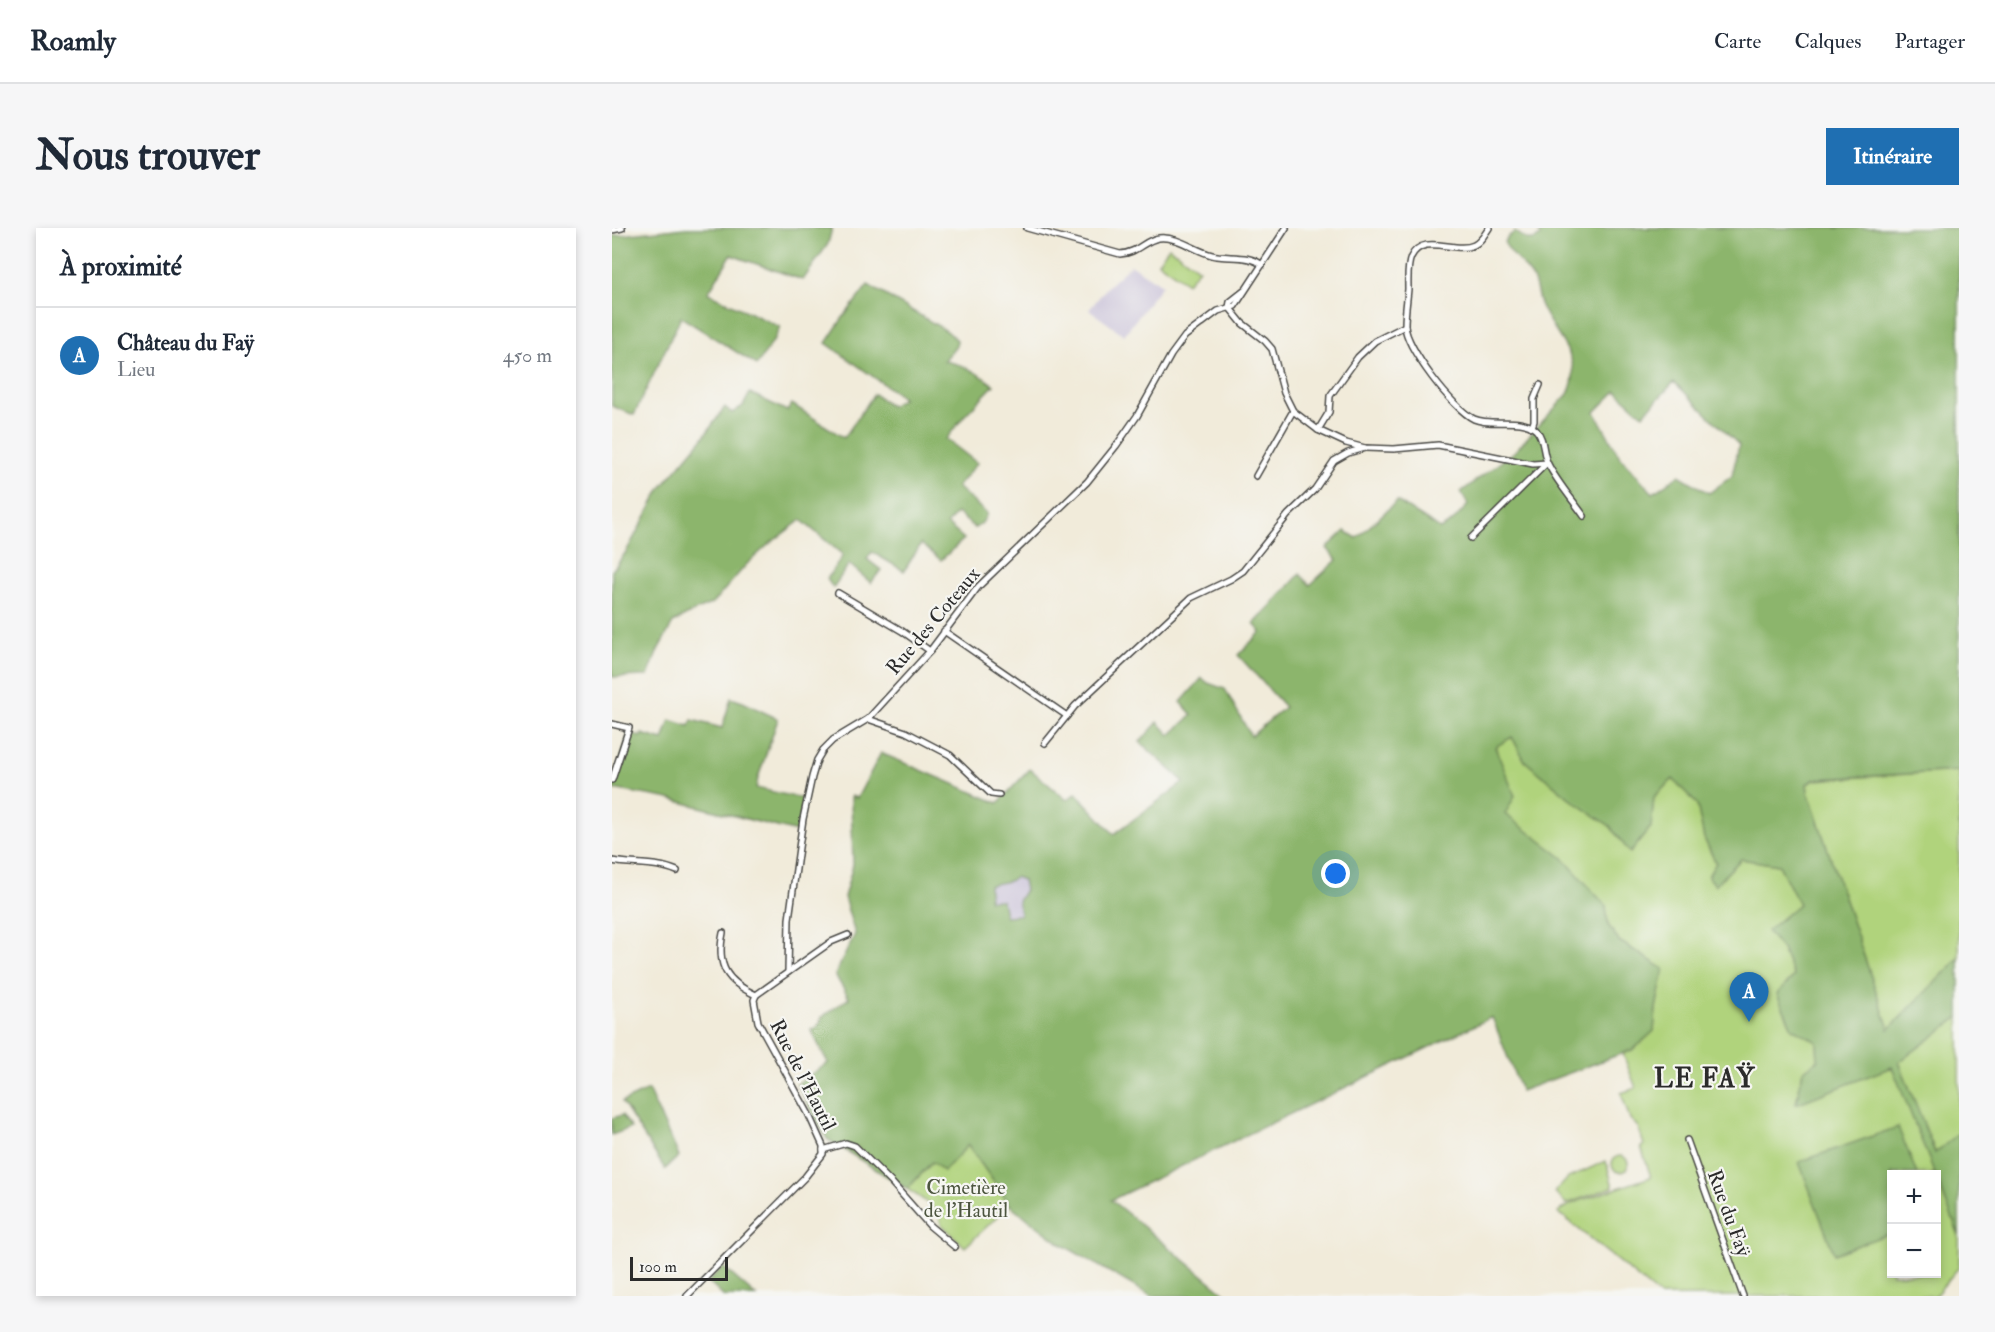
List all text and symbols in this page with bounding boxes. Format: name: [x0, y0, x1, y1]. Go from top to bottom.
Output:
text: Roamly: [30, 24, 116, 59]
text: Carte: [1714, 28, 1761, 55]
text: Calques: [1794, 28, 1861, 55]
text: Partager: [1894, 28, 1965, 55]
button: Itinéraire: [1826, 128, 1959, 185]
text: Nous trouver: [36, 130, 260, 182]
text: À proximité: [60, 251, 182, 283]
text: Château du Faÿ: [117, 329, 254, 357]
text: A: [73, 343, 86, 368]
text: 450 m: [503, 343, 552, 368]
text: Lieu: [117, 357, 155, 382]
street label: Rue des Coteaux: [881, 562, 985, 680]
your location: [1321, 859, 1350, 888]
pin: A: [1730, 972, 1768, 1022]
street label: Rue de l'Hautil: [764, 1015, 842, 1135]
district label: LE FAŸ: [1654, 1062, 1756, 1095]
street label: Rue du Faÿ: [1702, 1166, 1757, 1261]
map controls: [1887, 1170, 1941, 1278]
button: +: [1887, 1170, 1941, 1224]
park label: Cimetière de l'Hautil: [924, 1175, 1008, 1223]
button: −: [1887, 1224, 1941, 1278]
scale bar: [630, 1254, 728, 1282]
text: 100 m: [639, 1257, 677, 1277]

